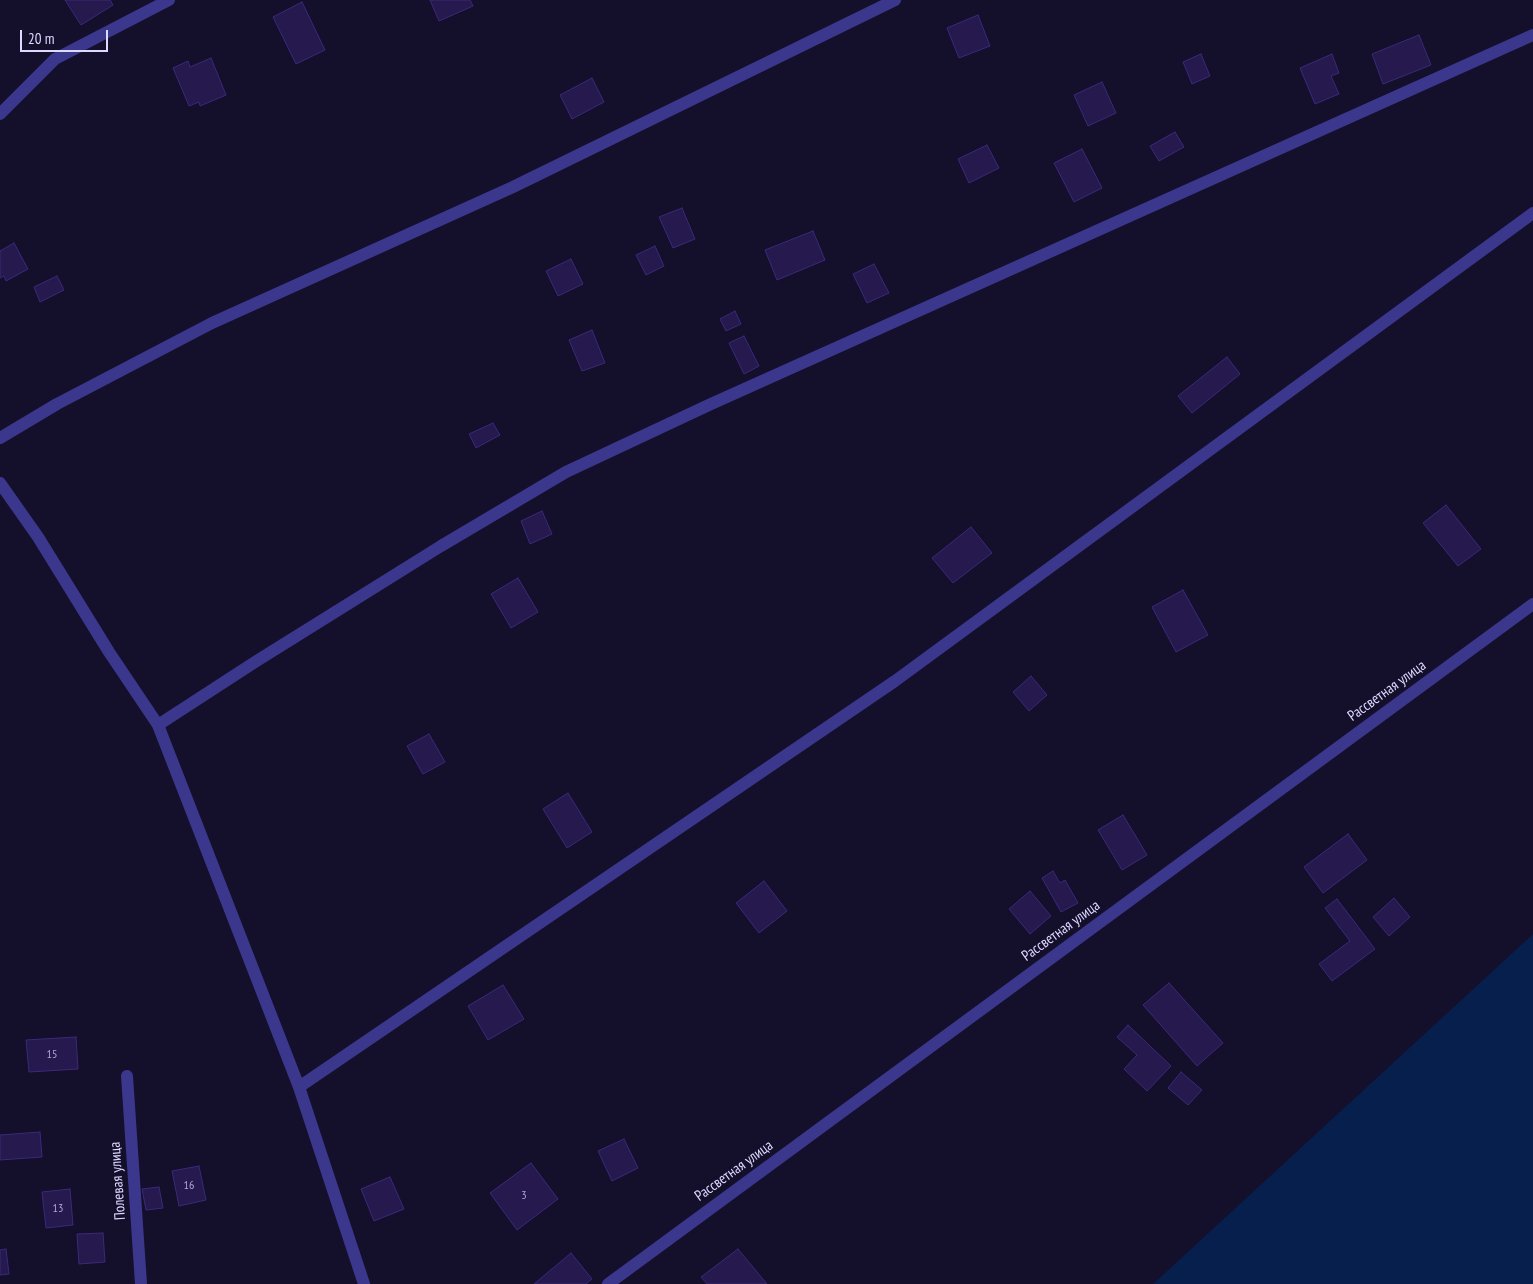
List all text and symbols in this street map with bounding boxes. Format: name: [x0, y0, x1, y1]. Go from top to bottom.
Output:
scale bar: [22, 20, 110, 52]
text: 20 m: [28, 29, 54, 48]
street label: Рассветная улица: [1344, 657, 1430, 725]
street label: Рассветная улица: [1018, 897, 1104, 965]
house number: 15: [47, 1048, 57, 1062]
street label: Рассветная улица: [691, 1137, 777, 1205]
street label: Полевая улица: [106, 1141, 130, 1221]
house number: 16: [184, 1179, 194, 1193]
house number: 3: [521, 1189, 527, 1203]
house number: 13: [53, 1202, 63, 1216]

